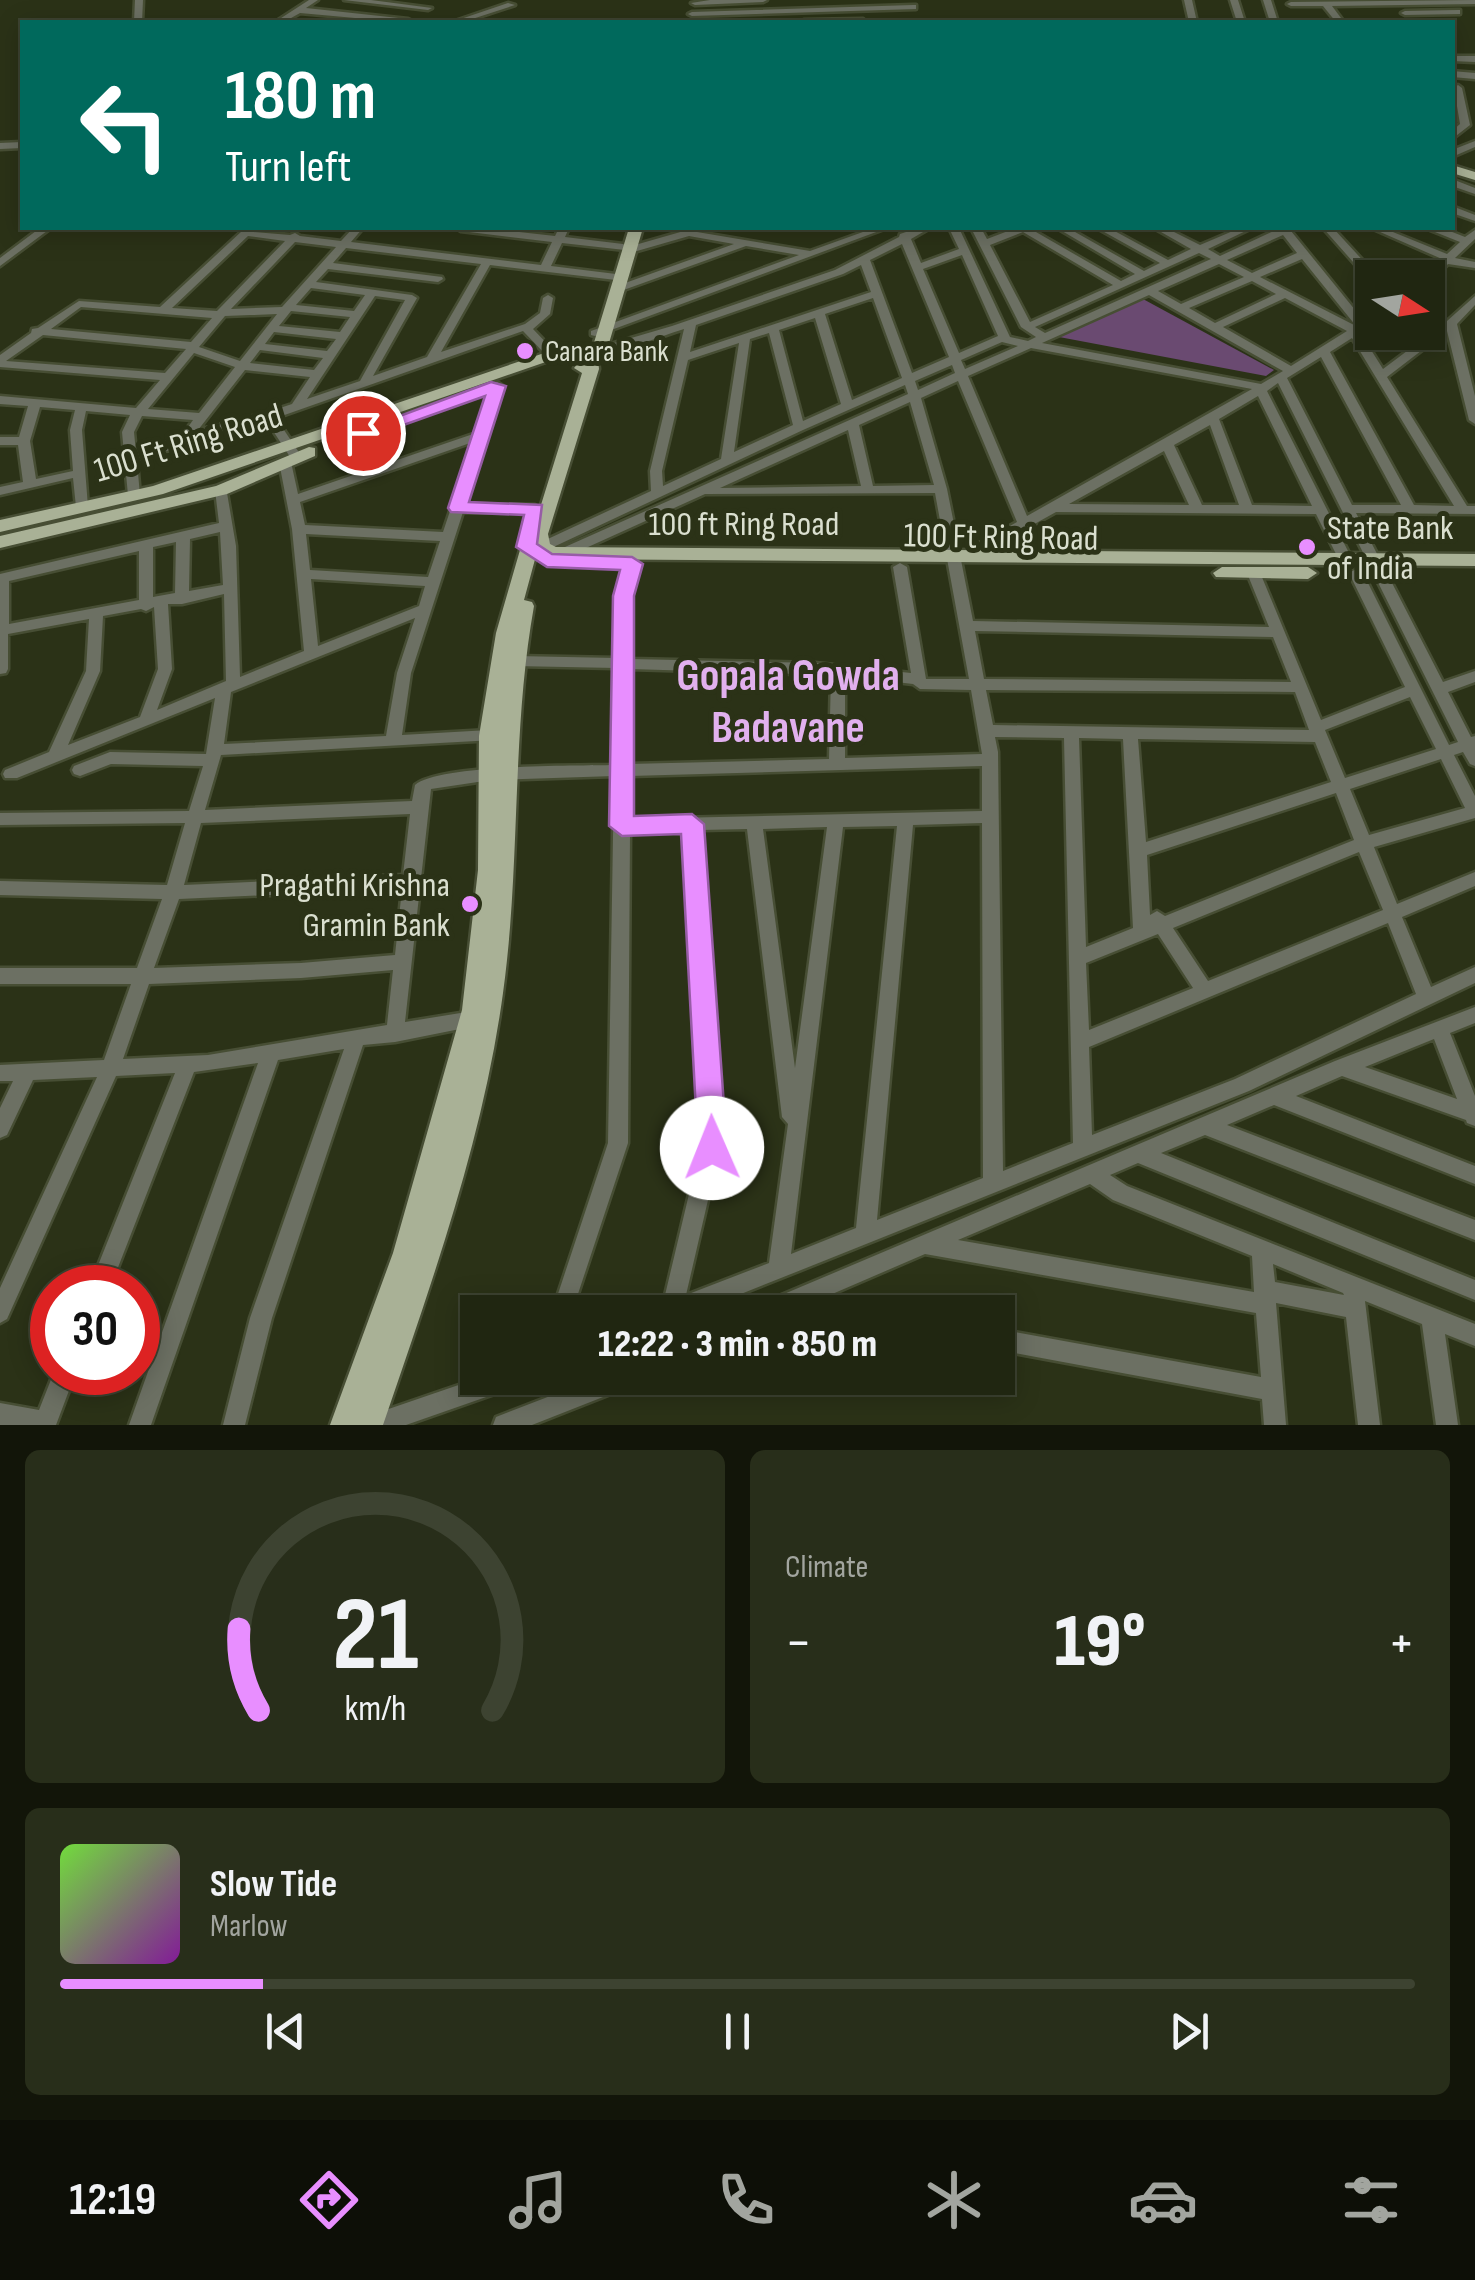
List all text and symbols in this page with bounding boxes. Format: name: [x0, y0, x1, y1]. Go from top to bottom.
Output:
text: 180 m: [225, 55, 376, 139]
icon: left: [60, 60, 190, 190]
text: Turn left: [225, 140, 351, 195]
north arrow: [1355, 260, 1445, 350]
map controls: [1355, 260, 1445, 350]
place label: Canara Bank: [545, 334, 669, 370]
marker: Canara Bank: [514, 340, 536, 362]
pin: [321, 391, 406, 476]
street label: 100 Ft Ring Road: [89, 394, 288, 492]
icon: arrive: [336, 406, 391, 461]
street label: 100 ft Ring Road: [649, 503, 839, 546]
place label: State Bank of India: [1327, 507, 1454, 590]
street label: 100 Ft Ring Road: [903, 514, 1099, 561]
marker: State Bank of India: [1296, 536, 1318, 558]
district label: Gopala Gowda Badavane: [676, 649, 900, 756]
place label: Pragathi Krishna Gramin Bank: [259, 864, 451, 947]
marker: Pragathi Krishna Gramin Bank: [459, 893, 481, 915]
position arrow: [660, 1096, 764, 1200]
speed limit sign: 30: [30, 1265, 160, 1395]
text: 12:22 · 3 min · 850 m: [598, 1322, 877, 1367]
text: Climate: [785, 1548, 868, 1587]
text: 21: [332, 1574, 418, 1699]
text: 19°: [1054, 1597, 1146, 1688]
text: −: [785, 1610, 812, 1677]
text: +: [1388, 1610, 1415, 1677]
text: km/h: [344, 1688, 406, 1731]
text: Slow Tide: [210, 1862, 337, 1907]
text: Marlow: [210, 1907, 288, 1946]
icon: previous: [258, 2004, 313, 2059]
icon: pause: [710, 2004, 765, 2059]
icon: next: [1162, 2004, 1217, 2059]
icon: directions: [294, 2165, 364, 2235]
icon: music: [503, 2165, 573, 2235]
icon: phone: [711, 2165, 781, 2235]
icon: climate: [919, 2165, 989, 2235]
icon: car: [1128, 2165, 1198, 2235]
icon: filters: [1336, 2165, 1406, 2235]
text: 12:19: [69, 2173, 156, 2228]

